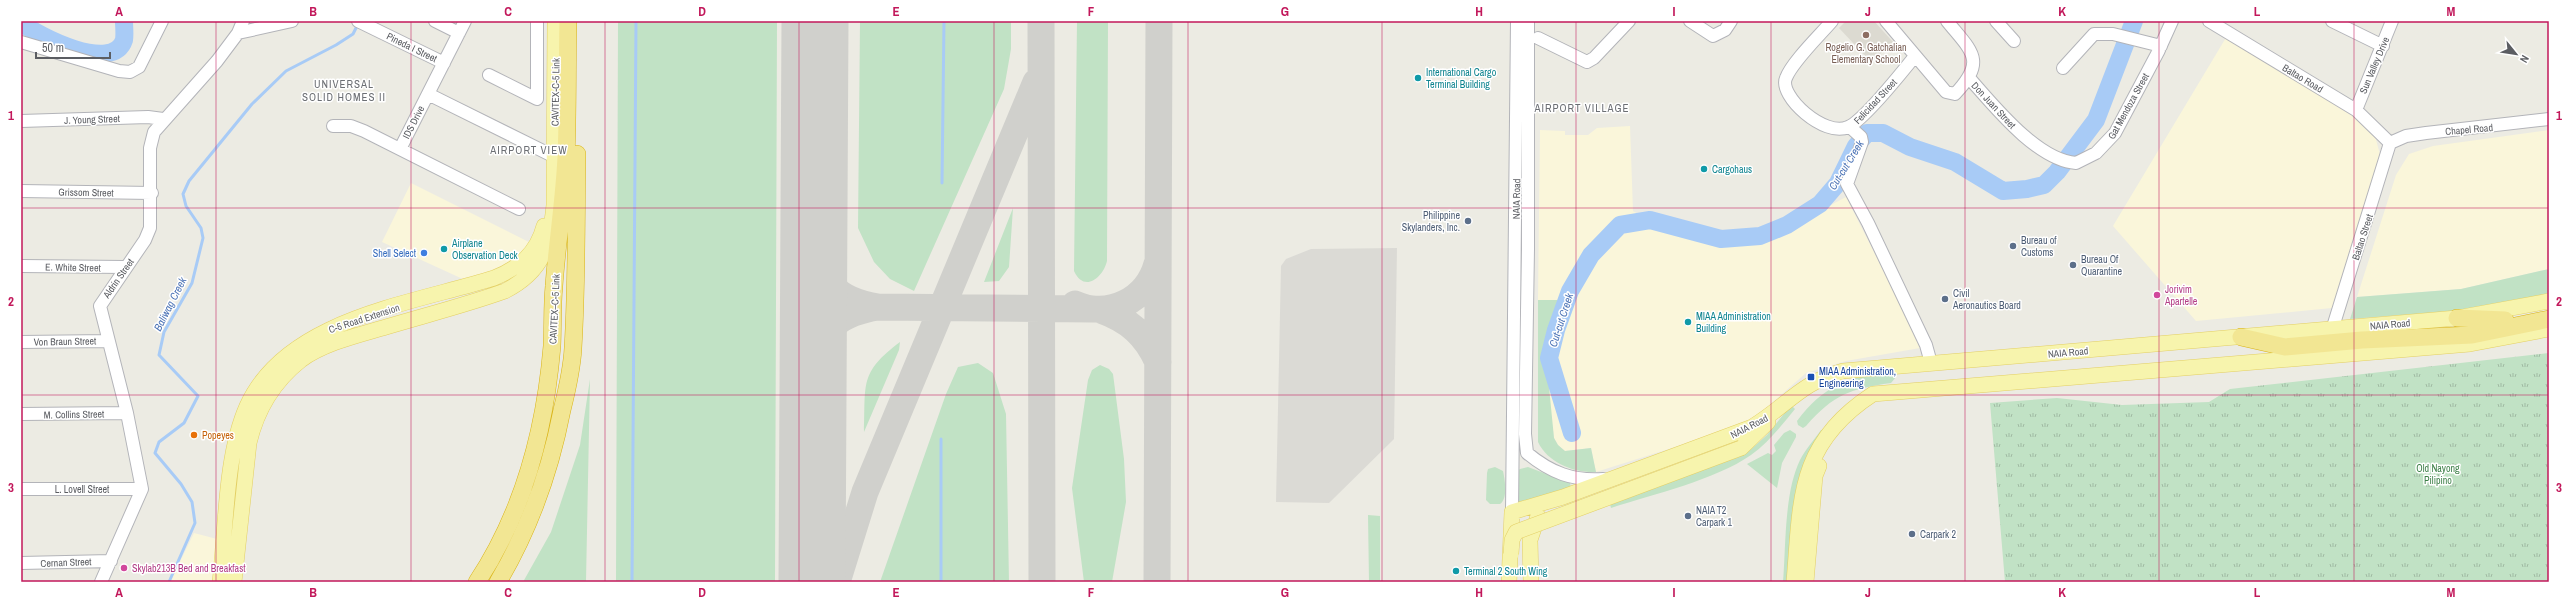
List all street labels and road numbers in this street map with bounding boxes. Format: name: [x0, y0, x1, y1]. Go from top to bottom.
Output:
street label: Pineda I Street: [384, 30, 440, 66]
street label: Sun Valley Drive: [2357, 34, 2392, 96]
street label: CAVITEX-C-5 Link: [548, 57, 563, 126]
street label: Baltao Road: [2280, 61, 2325, 96]
street label: Gat Mendoza Street: [2105, 70, 2152, 141]
street label: Felicidad Street: [1851, 75, 1900, 127]
street label: Don Juan Street: [1969, 79, 2019, 132]
street label: IDS Drive: [400, 103, 428, 141]
street label: J. Young Street: [64, 112, 121, 127]
street label: Chapel Road: [2445, 121, 2493, 138]
street label: NAIA Road: [1510, 179, 1523, 219]
street label: Grissom Street: [58, 186, 114, 199]
street label: Baltao Street: [2349, 212, 2376, 262]
street label: Aldrin Street: [99, 255, 137, 302]
street label: E. White Street: [45, 261, 102, 274]
street label: CAVITEX–C-5 Link: [546, 273, 563, 344]
street label: C-5 Road Extension: [327, 301, 401, 336]
street label: NAIA Road: [2369, 316, 2411, 333]
street label: Von Braun Street: [34, 334, 97, 349]
street label: NAIA Road: [2047, 344, 2089, 361]
street label: M. Collins Street: [44, 407, 105, 422]
street label: NAIA Road: [1728, 411, 1770, 441]
street label: L. Lovell Street: [55, 483, 110, 496]
street label: Cernan Street: [40, 555, 92, 570]

